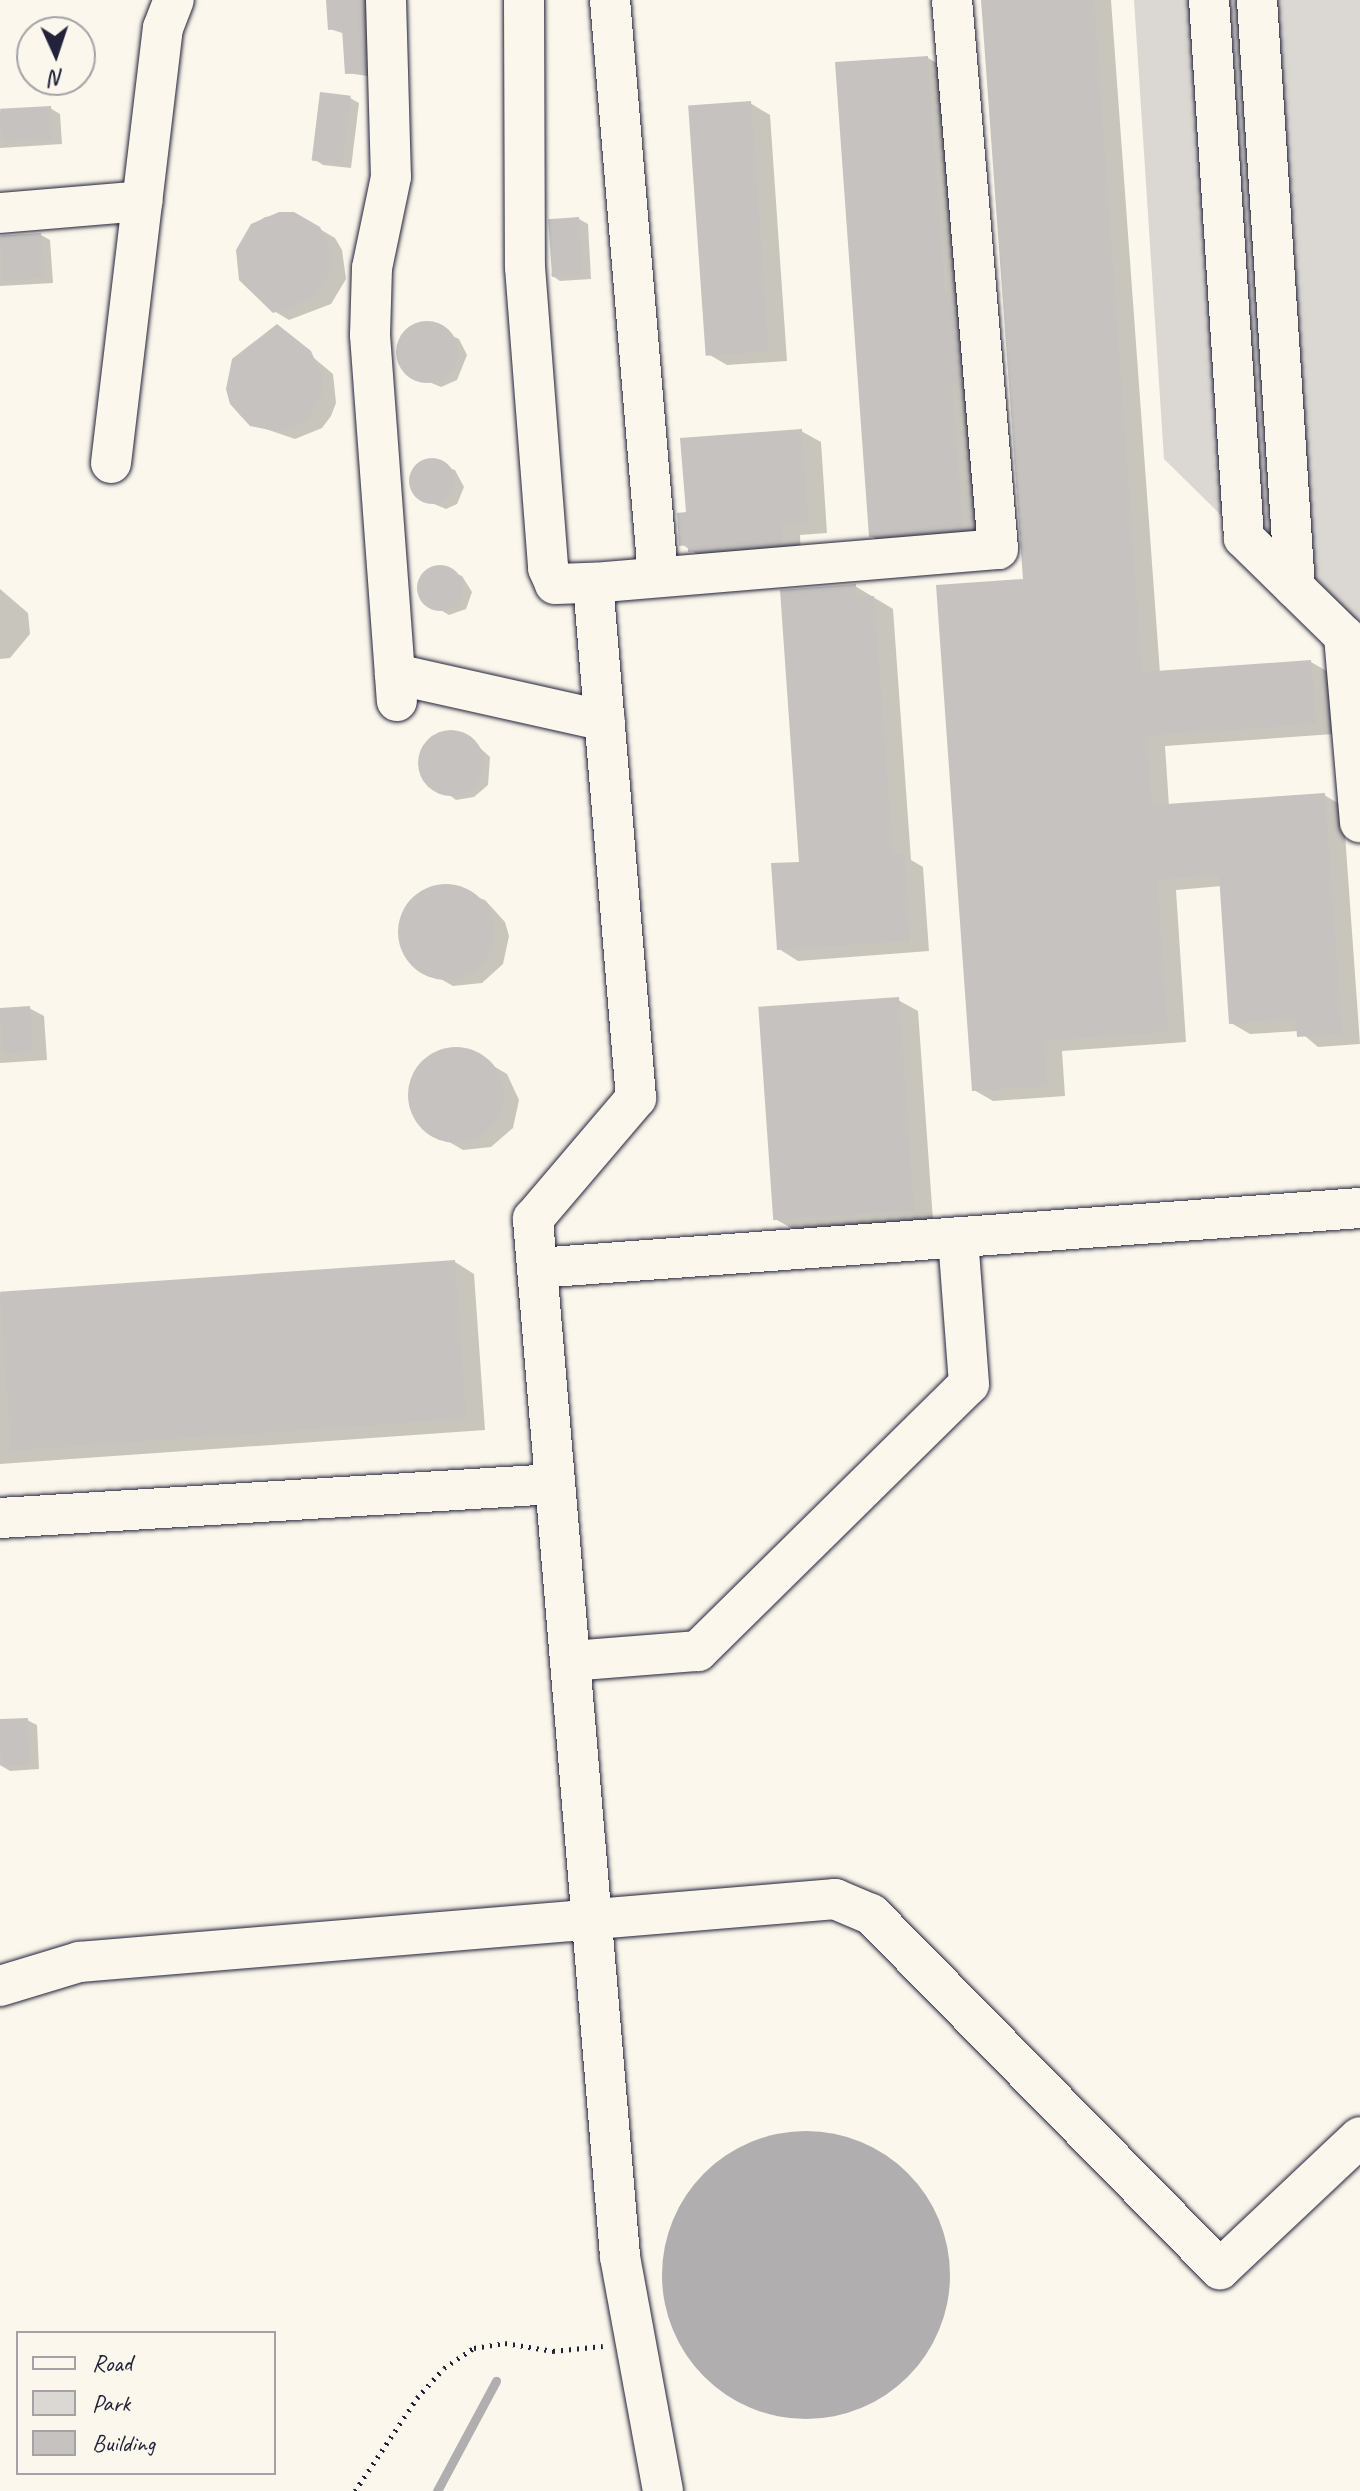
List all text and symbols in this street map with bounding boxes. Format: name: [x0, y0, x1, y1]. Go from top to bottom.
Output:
north arrow: [16, 16, 96, 96]
text: N: [50, 64, 65, 92]
legend: [16, 2331, 276, 2475]
text: Road: [92, 2348, 132, 2378]
text: Park: [92, 2388, 130, 2418]
text: Building: [92, 2428, 155, 2458]

